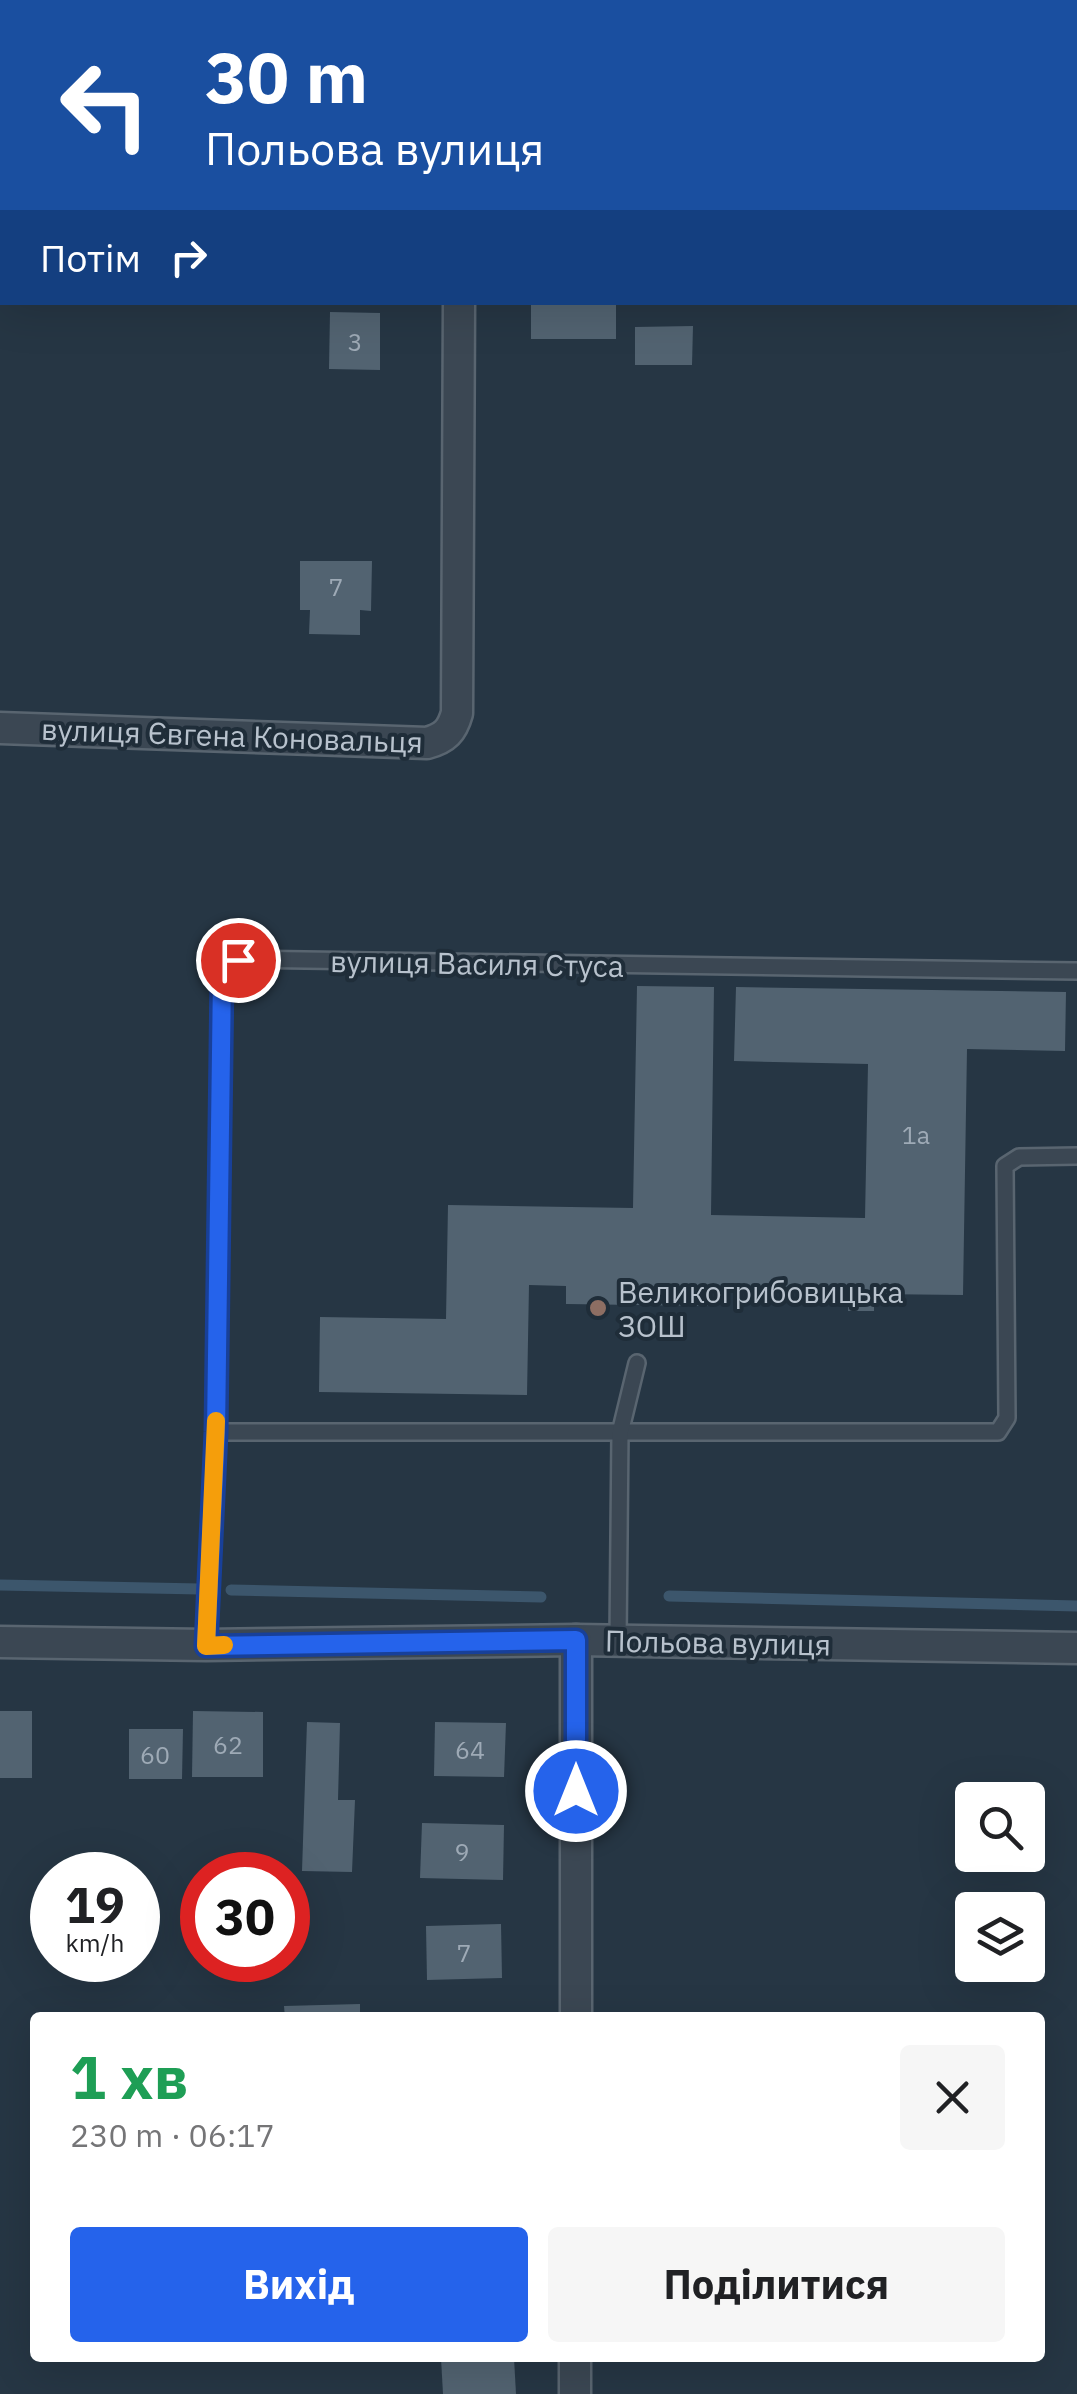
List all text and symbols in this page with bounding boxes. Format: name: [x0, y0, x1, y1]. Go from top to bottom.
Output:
text: 30 m: [205, 31, 368, 122]
icon: left: [40, 40, 170, 170]
text: Польова вулиця: [205, 119, 544, 177]
icon: right: [161, 230, 216, 285]
text: Потім: [40, 233, 141, 282]
house number: 3: [347, 325, 363, 358]
house number: 7: [328, 570, 344, 603]
street label: вулиця Євгена Коновальця: [40, 709, 424, 761]
pin: [196, 918, 281, 1003]
icon: arrive: [211, 933, 266, 988]
street label: вулиця Василя Стуса: [330, 941, 624, 985]
house number: 1а: [902, 1118, 930, 1151]
place label: Великогрибовицька ЗОШ: [618, 1272, 903, 1345]
marker: Великогрибовицька ЗОШ: [587, 1297, 609, 1319]
street label: Польова вулиця: [605, 1621, 831, 1663]
house number: 62: [213, 1728, 243, 1761]
house number: 64: [455, 1733, 485, 1766]
house number: 60: [140, 1738, 170, 1771]
position arrow: [524, 1739, 628, 1843]
map controls: [955, 1782, 1045, 1982]
button: search: [955, 1782, 1045, 1872]
house number: 9: [454, 1835, 470, 1868]
speed limit sign: 30: [180, 1852, 310, 1982]
text: 19: [65, 1872, 125, 1937]
button: layers: [955, 1892, 1045, 1982]
text: km/h: [66, 1926, 124, 1959]
house number: 7: [456, 1936, 472, 1969]
text: 1 хв: [70, 2037, 188, 2116]
button: close: [900, 2045, 1005, 2150]
text: 230 m · 06:17: [70, 2114, 275, 2156]
button: Вихід: [70, 2227, 528, 2342]
button: Поділитися: [548, 2227, 1005, 2342]

